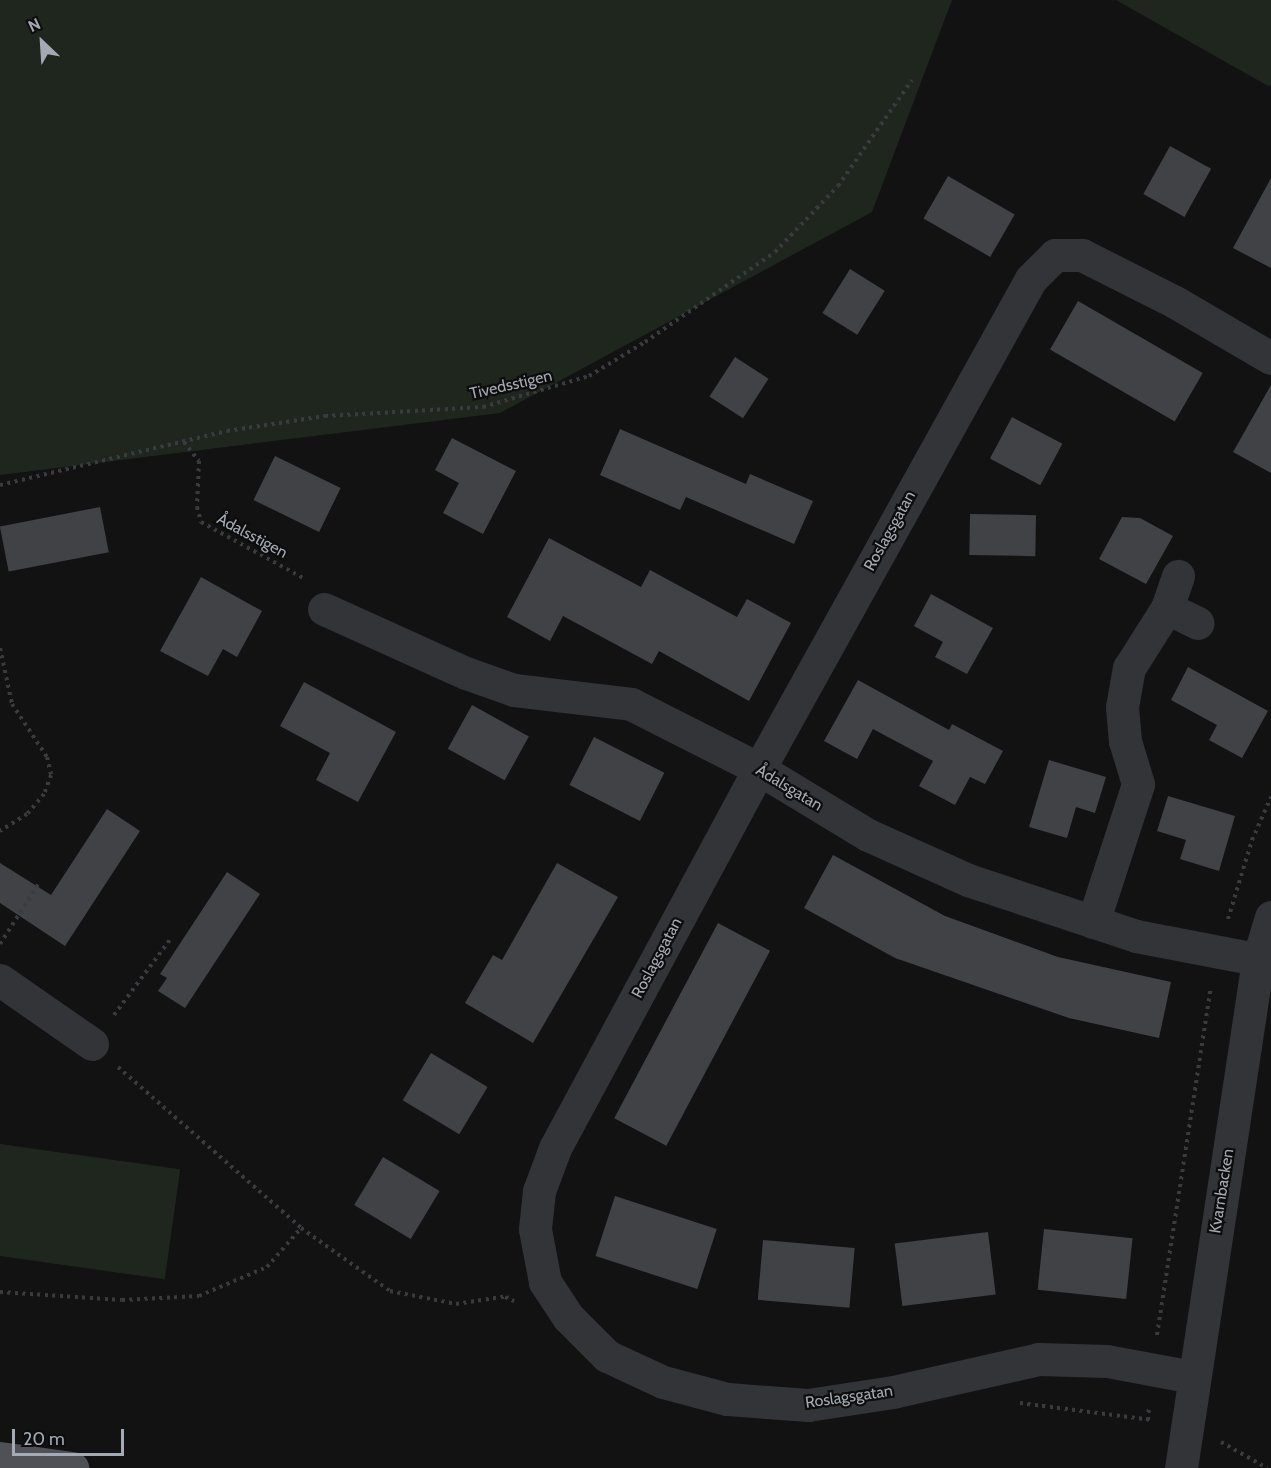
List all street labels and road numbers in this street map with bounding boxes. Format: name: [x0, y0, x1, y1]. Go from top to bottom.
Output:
street label: Tivedsstigen: [468, 366, 554, 404]
street label: Roslagsgatan: [860, 488, 920, 574]
street label: Ådalsstigen: [213, 509, 291, 563]
street label: Ådalsgatan: [752, 761, 826, 815]
street label: Roslagsgatan: [628, 915, 686, 1001]
street label: Kvarnbacken: [1206, 1147, 1238, 1235]
street label: Roslagsgatan: [804, 1381, 894, 1413]

